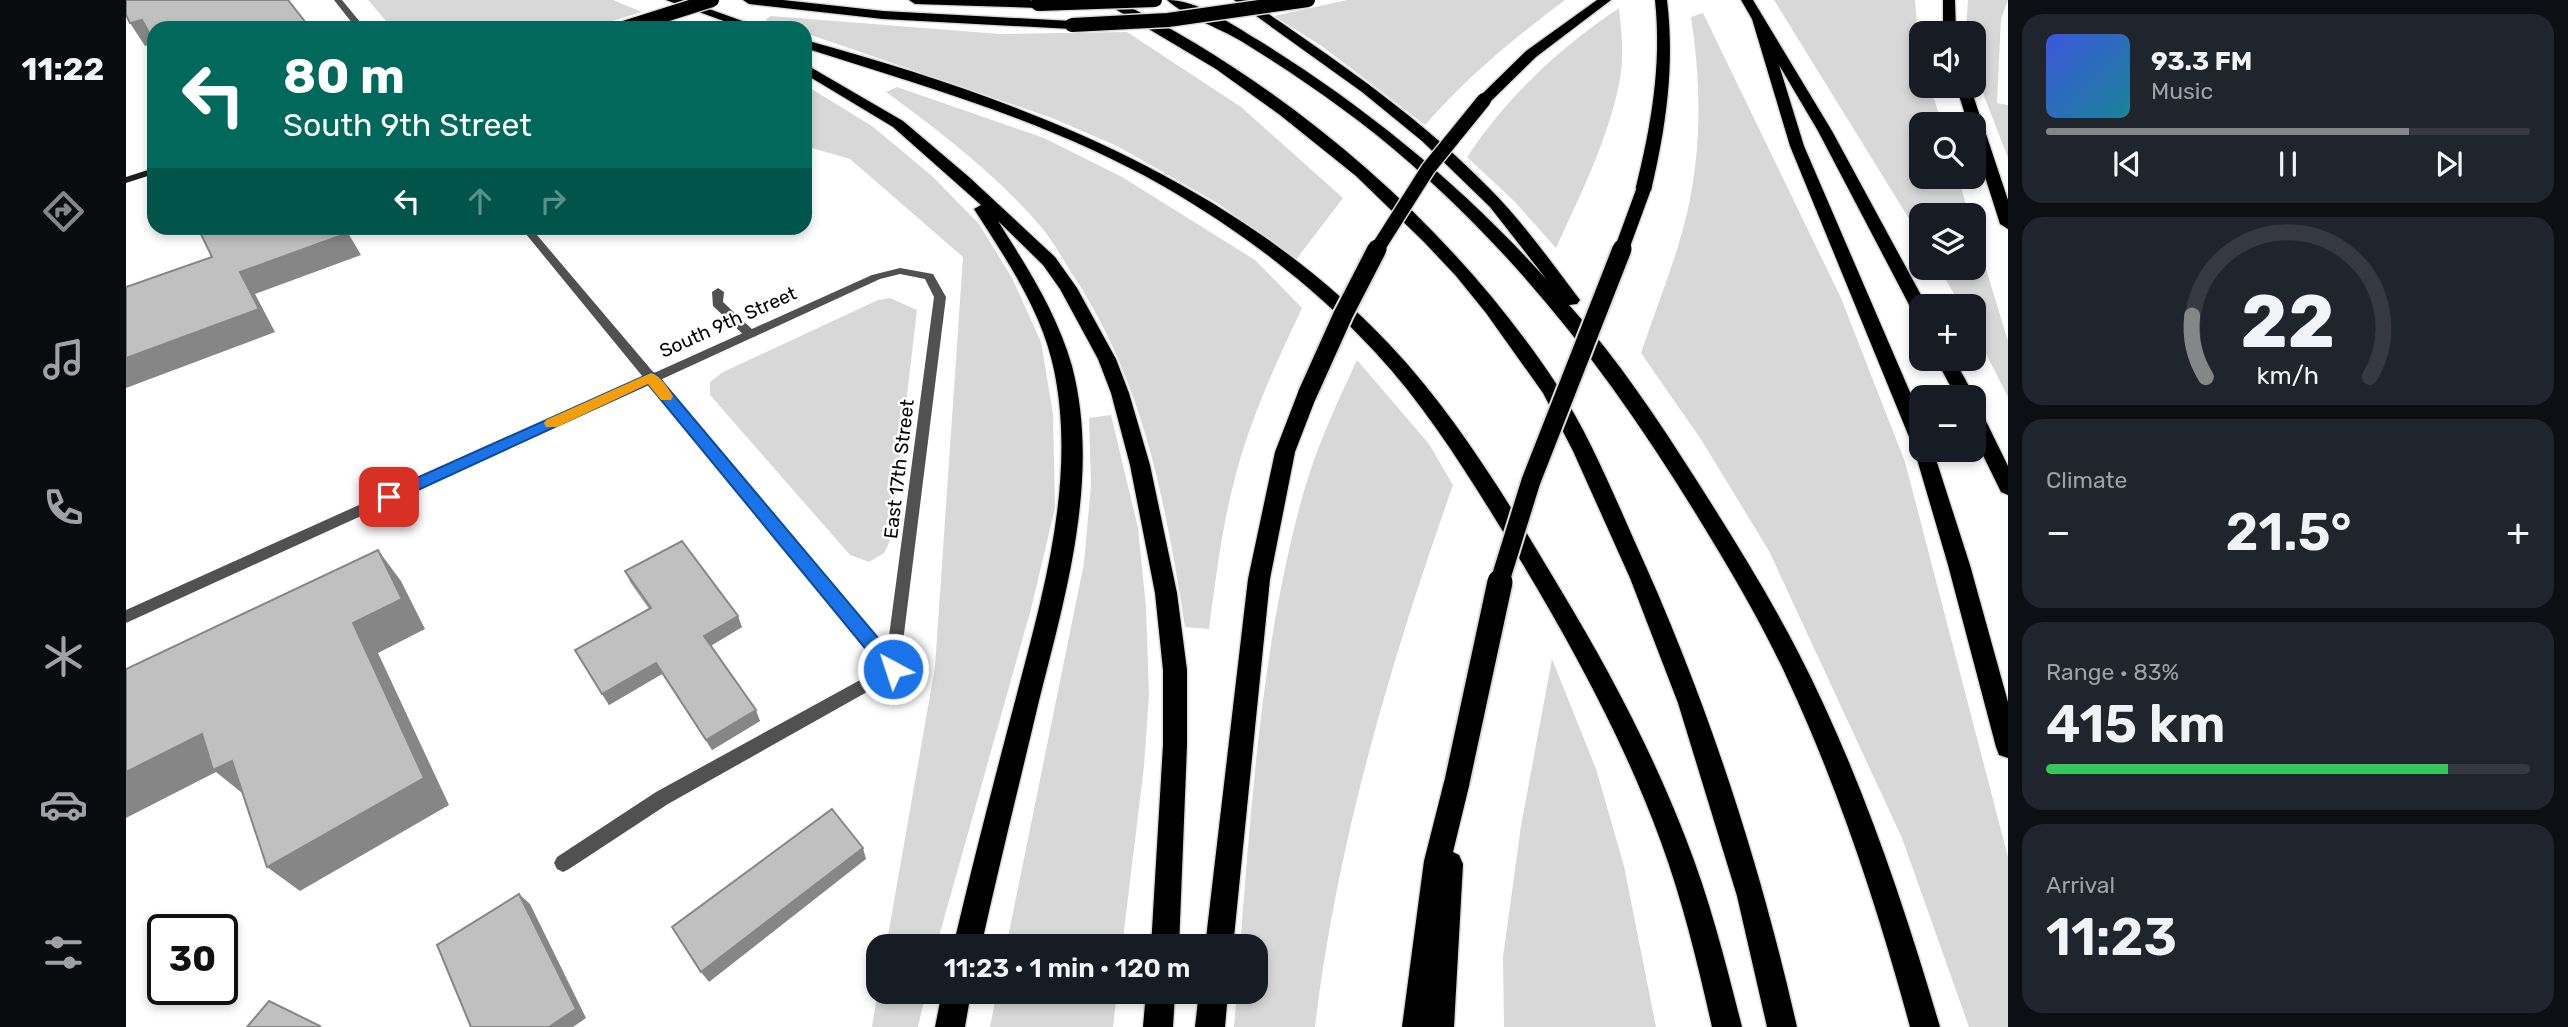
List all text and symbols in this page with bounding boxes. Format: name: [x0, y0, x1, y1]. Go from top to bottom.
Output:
map controls: [1909, 21, 1986, 462]
button: sound: [1909, 21, 1986, 98]
text: 93.3 FM: [2151, 46, 2252, 77]
text: 80 m: [283, 47, 405, 105]
icon: left: [168, 49, 259, 140]
text: 11:22: [22, 50, 104, 88]
text: Music: [2151, 77, 2213, 105]
text: South 9th Street: [283, 106, 532, 144]
button: search: [1909, 112, 1986, 189]
icon: previous: [2108, 145, 2146, 183]
icon: pause: [2269, 145, 2307, 183]
icon: next: [2430, 145, 2468, 183]
icon: left: [388, 182, 426, 220]
icon: ahead: [461, 182, 499, 220]
icon: right: [534, 182, 572, 220]
icon: directions: [39, 187, 88, 236]
button: layers: [1909, 203, 1986, 280]
text: 22: [2241, 279, 2335, 365]
street label: South 9th Street: [656, 281, 801, 363]
button: +: [1909, 294, 1986, 371]
icon: music: [39, 335, 88, 384]
text: km/h: [2257, 361, 2319, 390]
button: −: [1909, 385, 1986, 462]
street label: East 17th Street: [879, 397, 919, 540]
text: Climate: [2046, 466, 2127, 494]
pin: [359, 467, 419, 527]
icon: arrive: [370, 478, 408, 516]
icon: phone: [39, 483, 88, 532]
text: 21.5°: [2225, 501, 2352, 563]
text: −: [2046, 509, 2071, 555]
text: +: [2506, 509, 2530, 555]
icon: climate: [39, 632, 88, 681]
position arrow: [856, 632, 930, 706]
text: Range · 83%: [2046, 658, 2179, 686]
text: 415 km: [2046, 693, 2225, 755]
icon: car: [39, 780, 88, 829]
text: Arrival: [2046, 871, 2115, 899]
text: 11:23: [2046, 906, 2177, 968]
speed limit sign: 30: [147, 914, 238, 1005]
icon: filters: [39, 928, 88, 977]
text: 11:23 · 1 min · 120 m: [944, 953, 1190, 984]

